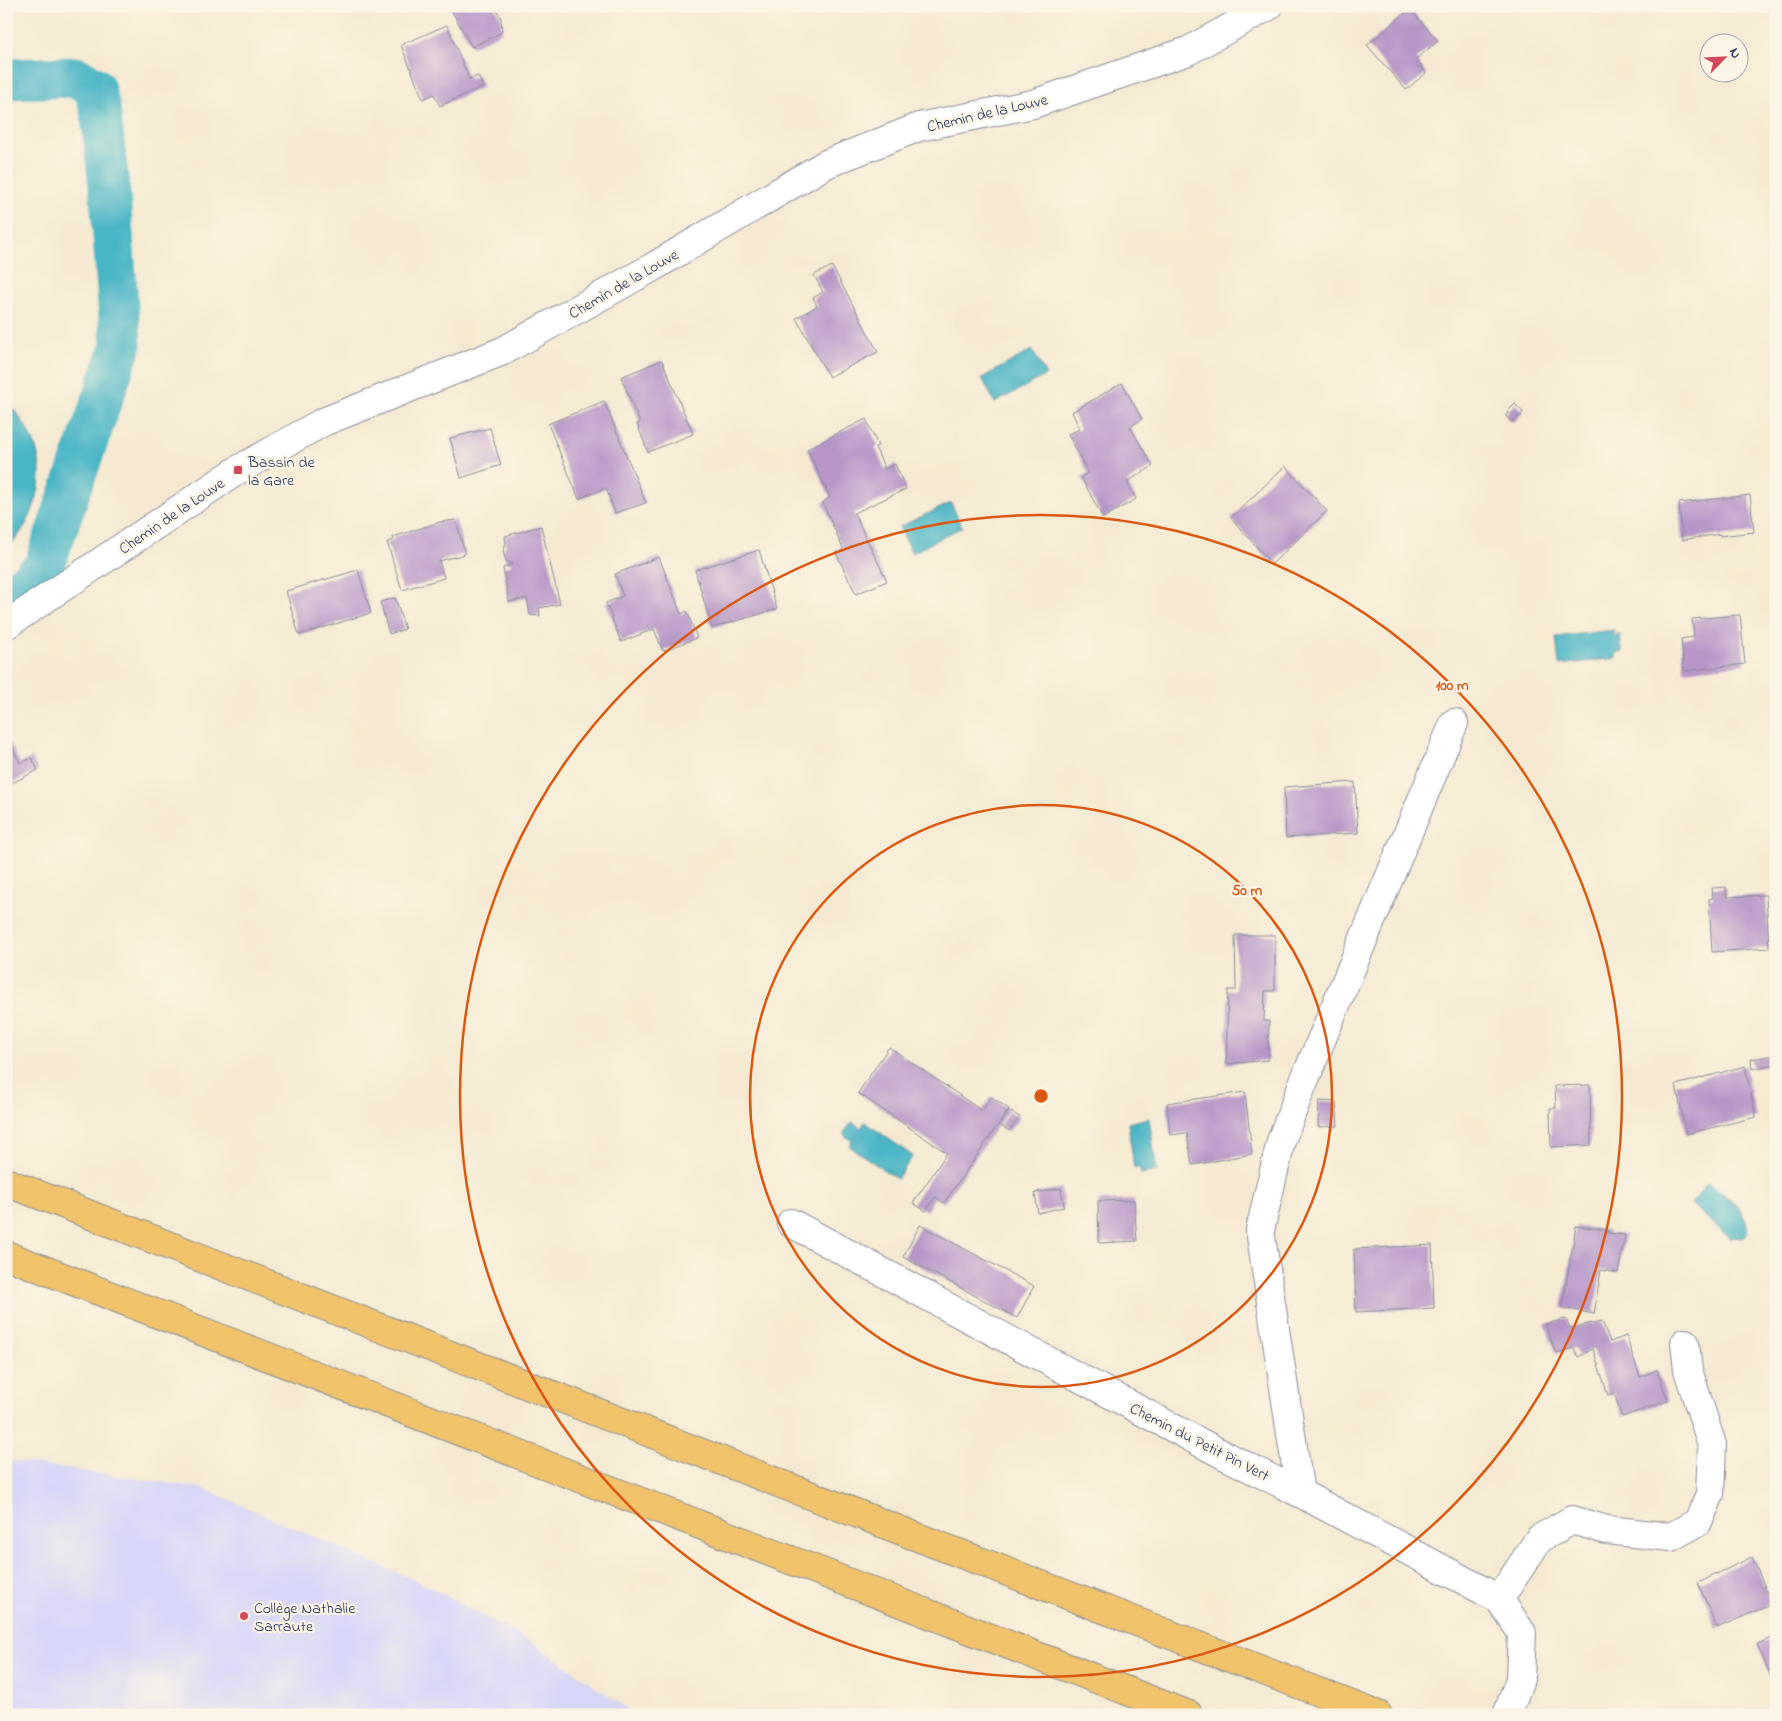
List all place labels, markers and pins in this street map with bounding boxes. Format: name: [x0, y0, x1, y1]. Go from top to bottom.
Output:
place label: Bassin de la Gare: [247, 451, 315, 493]
marker: Bassin de la Gare: [232, 464, 244, 476]
centre of rings: [1032, 1087, 1050, 1105]
place label: Collège Nathalie Sarraute: [254, 1597, 356, 1639]
marker: Collège Nathalie Sarraute: [238, 1610, 250, 1622]

